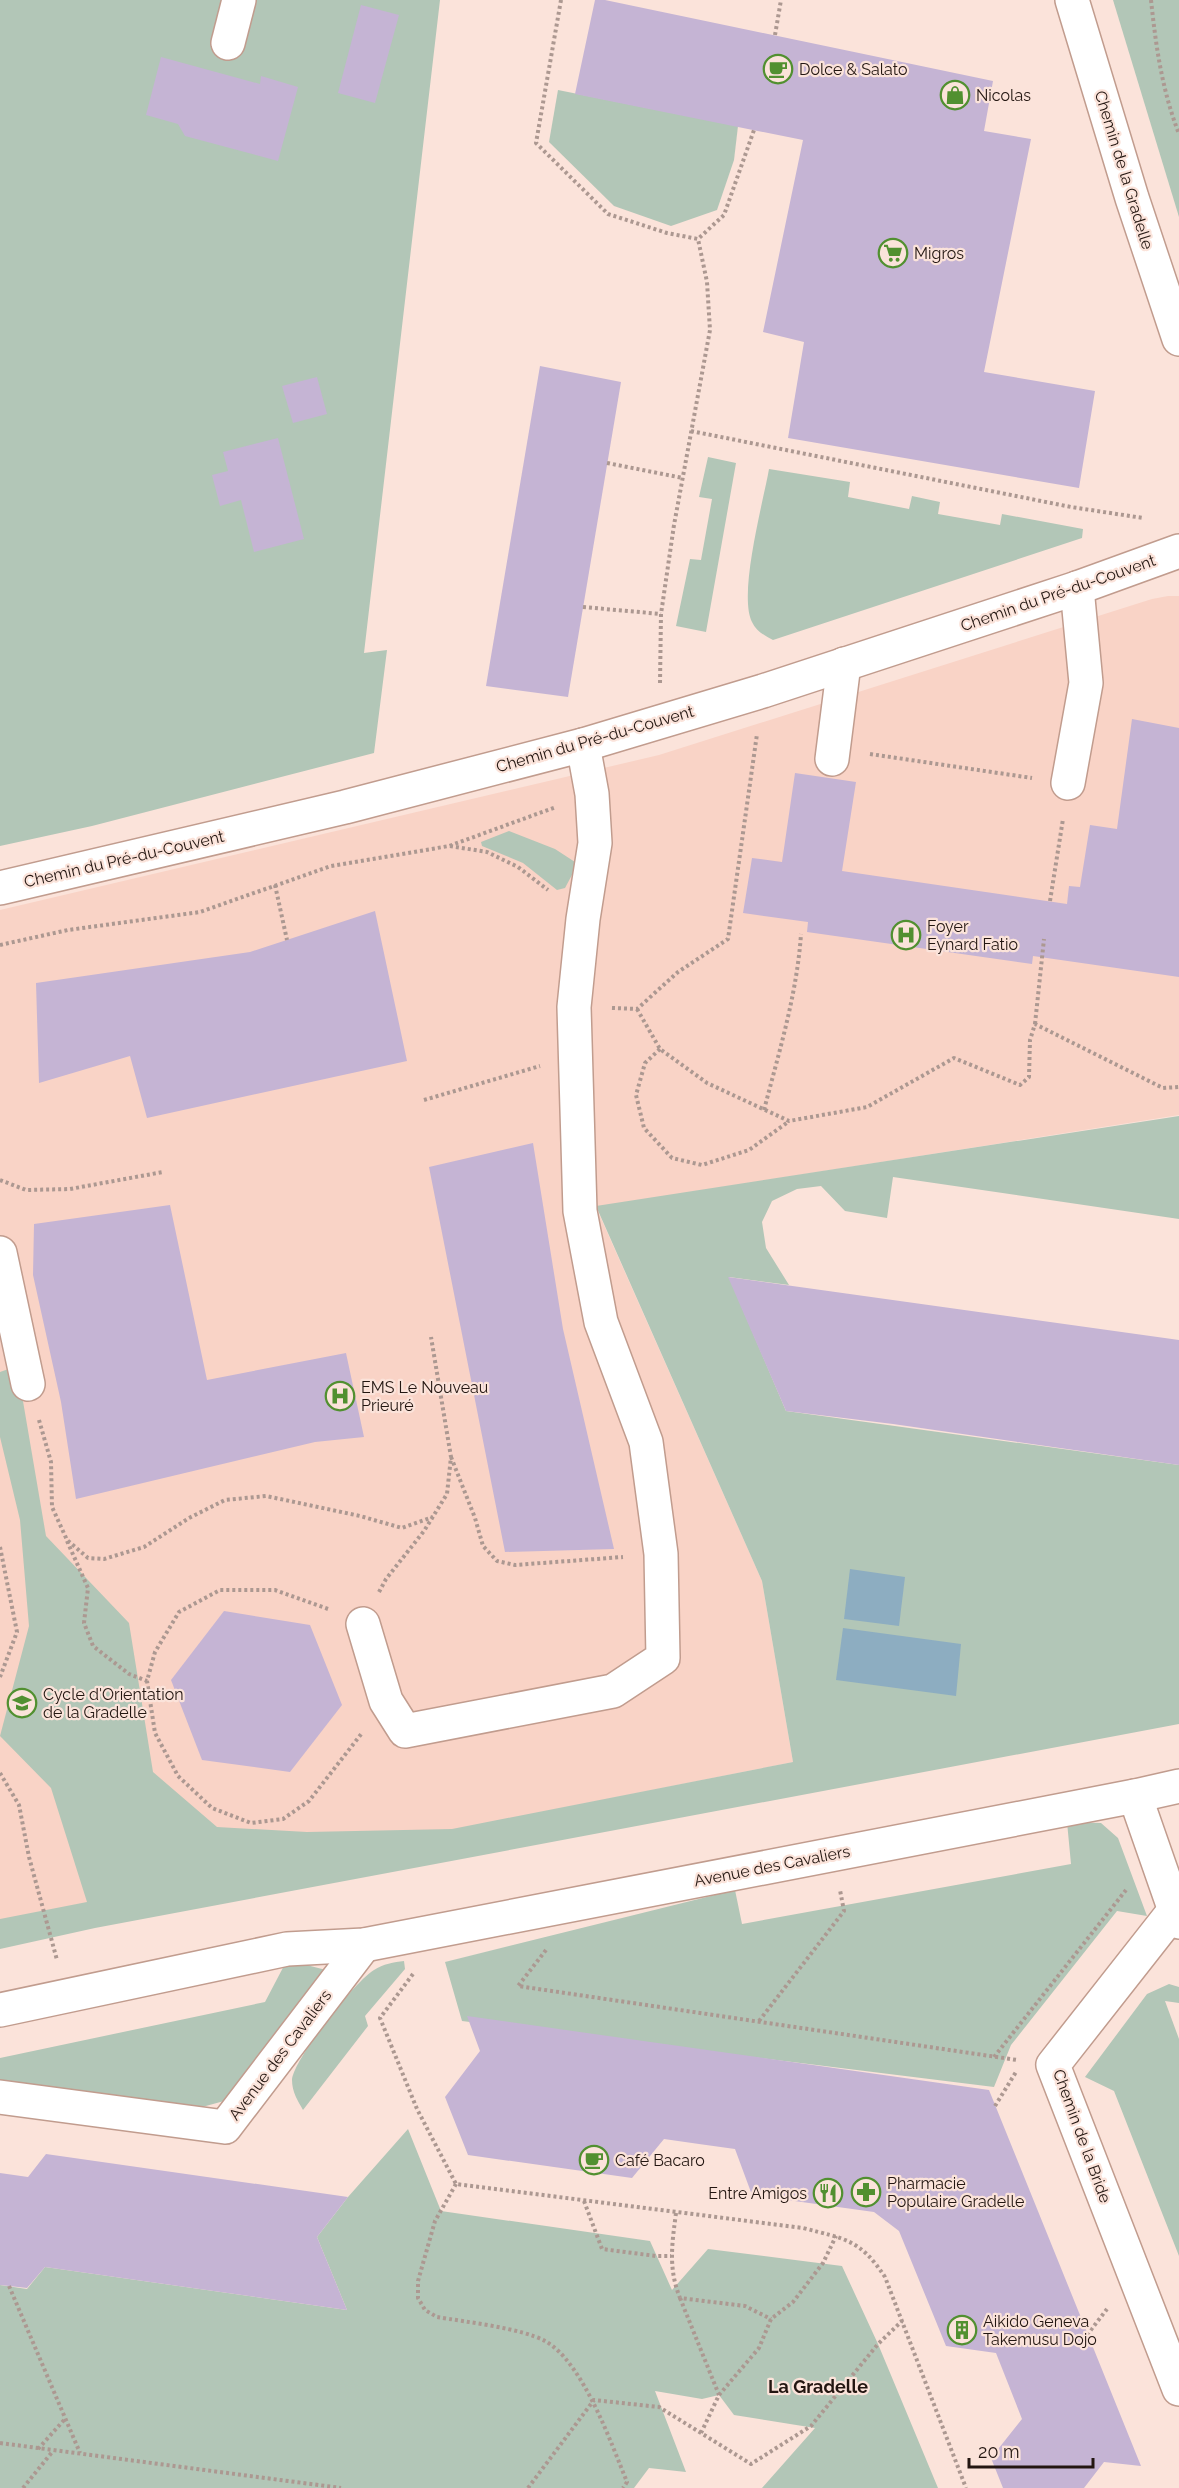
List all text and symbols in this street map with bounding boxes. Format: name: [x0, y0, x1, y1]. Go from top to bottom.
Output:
cafe icon: Dolce & Salato: [762, 53, 794, 85]
place label: Dolce & Salato: [799, 60, 907, 79]
shop icon: Nicolas: [939, 79, 971, 111]
place label: Nicolas: [976, 86, 1031, 105]
street label: Chemin de la Gradelle: [1091, 88, 1157, 252]
supermarket icon: Migros: [877, 237, 909, 269]
place label: Migros: [914, 244, 964, 263]
street label: Chemin du Pré-du-Couvent: [958, 550, 1158, 635]
street label: Chemin du Pré-du-Couvent: [494, 701, 697, 776]
street label: Chemin du Pré-du-Couvent: [22, 827, 226, 891]
place label: Foyer Eynard Fatio: [927, 917, 1018, 954]
hospital icon: Foyer Eynard Fatio: [890, 919, 922, 951]
place label: EMS Le Nouveau Prieuré: [361, 1378, 488, 1415]
hospital icon: EMS Le Nouveau Prieuré: [324, 1380, 356, 1412]
place label: Cycle d'Orientation de la Gradelle: [43, 1685, 183, 1722]
school or university icon: Cycle d'Orientation de la Gradelle: [6, 1687, 38, 1719]
street label: Avenue des Cavaliers: [692, 1842, 852, 1890]
street label: Avenue des Cavaliers: [225, 1986, 335, 2124]
street label: Chemin de la Bride: [1049, 2067, 1115, 2205]
cafe icon: Café Bacaro: [578, 2144, 610, 2176]
place label: Café Bacaro: [615, 2151, 705, 2170]
place label: Pharmacie Populaire Gradelle: [887, 2174, 1024, 2211]
pharmacy icon: Pharmacie Populaire Gradelle: [850, 2176, 882, 2208]
restaurant icon: Entre Amigos: [812, 2177, 844, 2209]
place label: Entre Amigos: [708, 2184, 807, 2203]
place label: Aikido Geneva Takemusu Dojo: [983, 2312, 1097, 2349]
building icon: Aikido Geneva Takemusu Dojo: [946, 2314, 978, 2346]
district label: La Gradelle: [768, 2376, 868, 2397]
scale bar: [969, 2431, 1094, 2469]
text: 20 m: [978, 2441, 1020, 2462]

